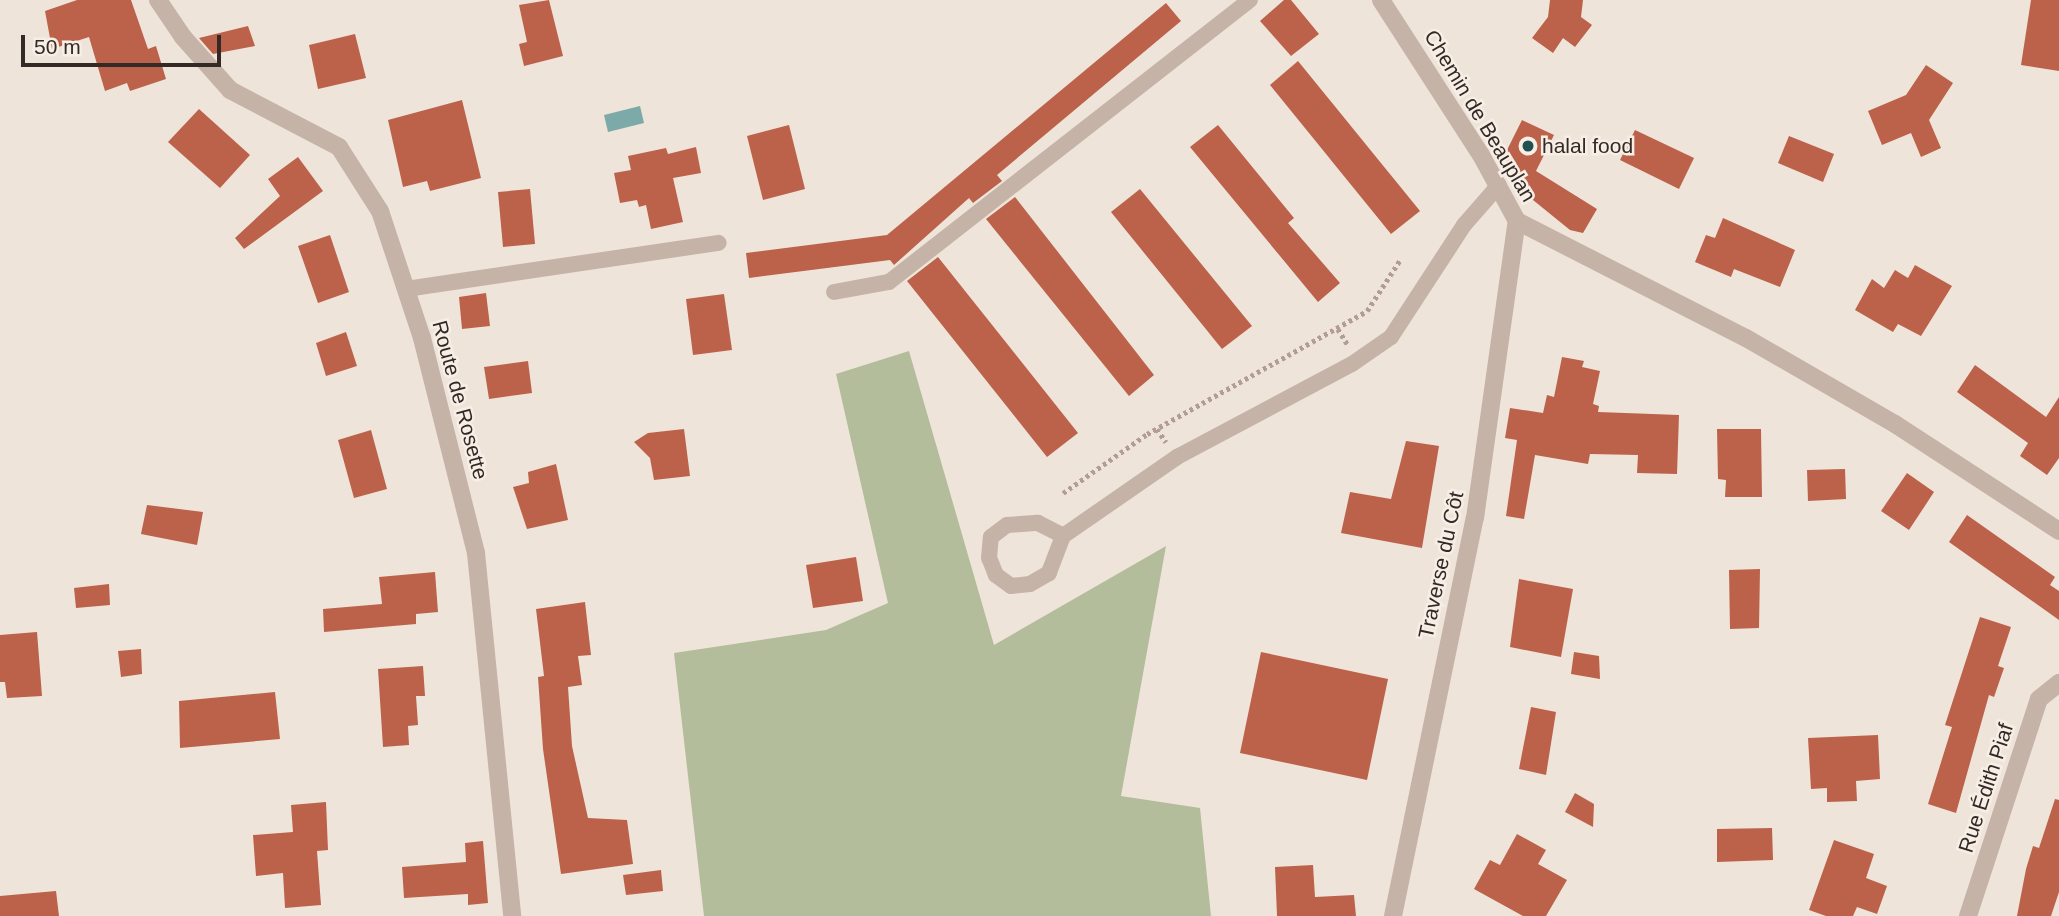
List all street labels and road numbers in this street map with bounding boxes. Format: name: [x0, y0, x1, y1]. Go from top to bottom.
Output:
street label: Chemin de Beauplan: [1419, 25, 1541, 207]
street label: Route de Rosette: [427, 318, 493, 482]
street label: Traverse du Côt: [1413, 489, 1469, 641]
street label: Rue Édith Piaf: [1953, 720, 2019, 856]

